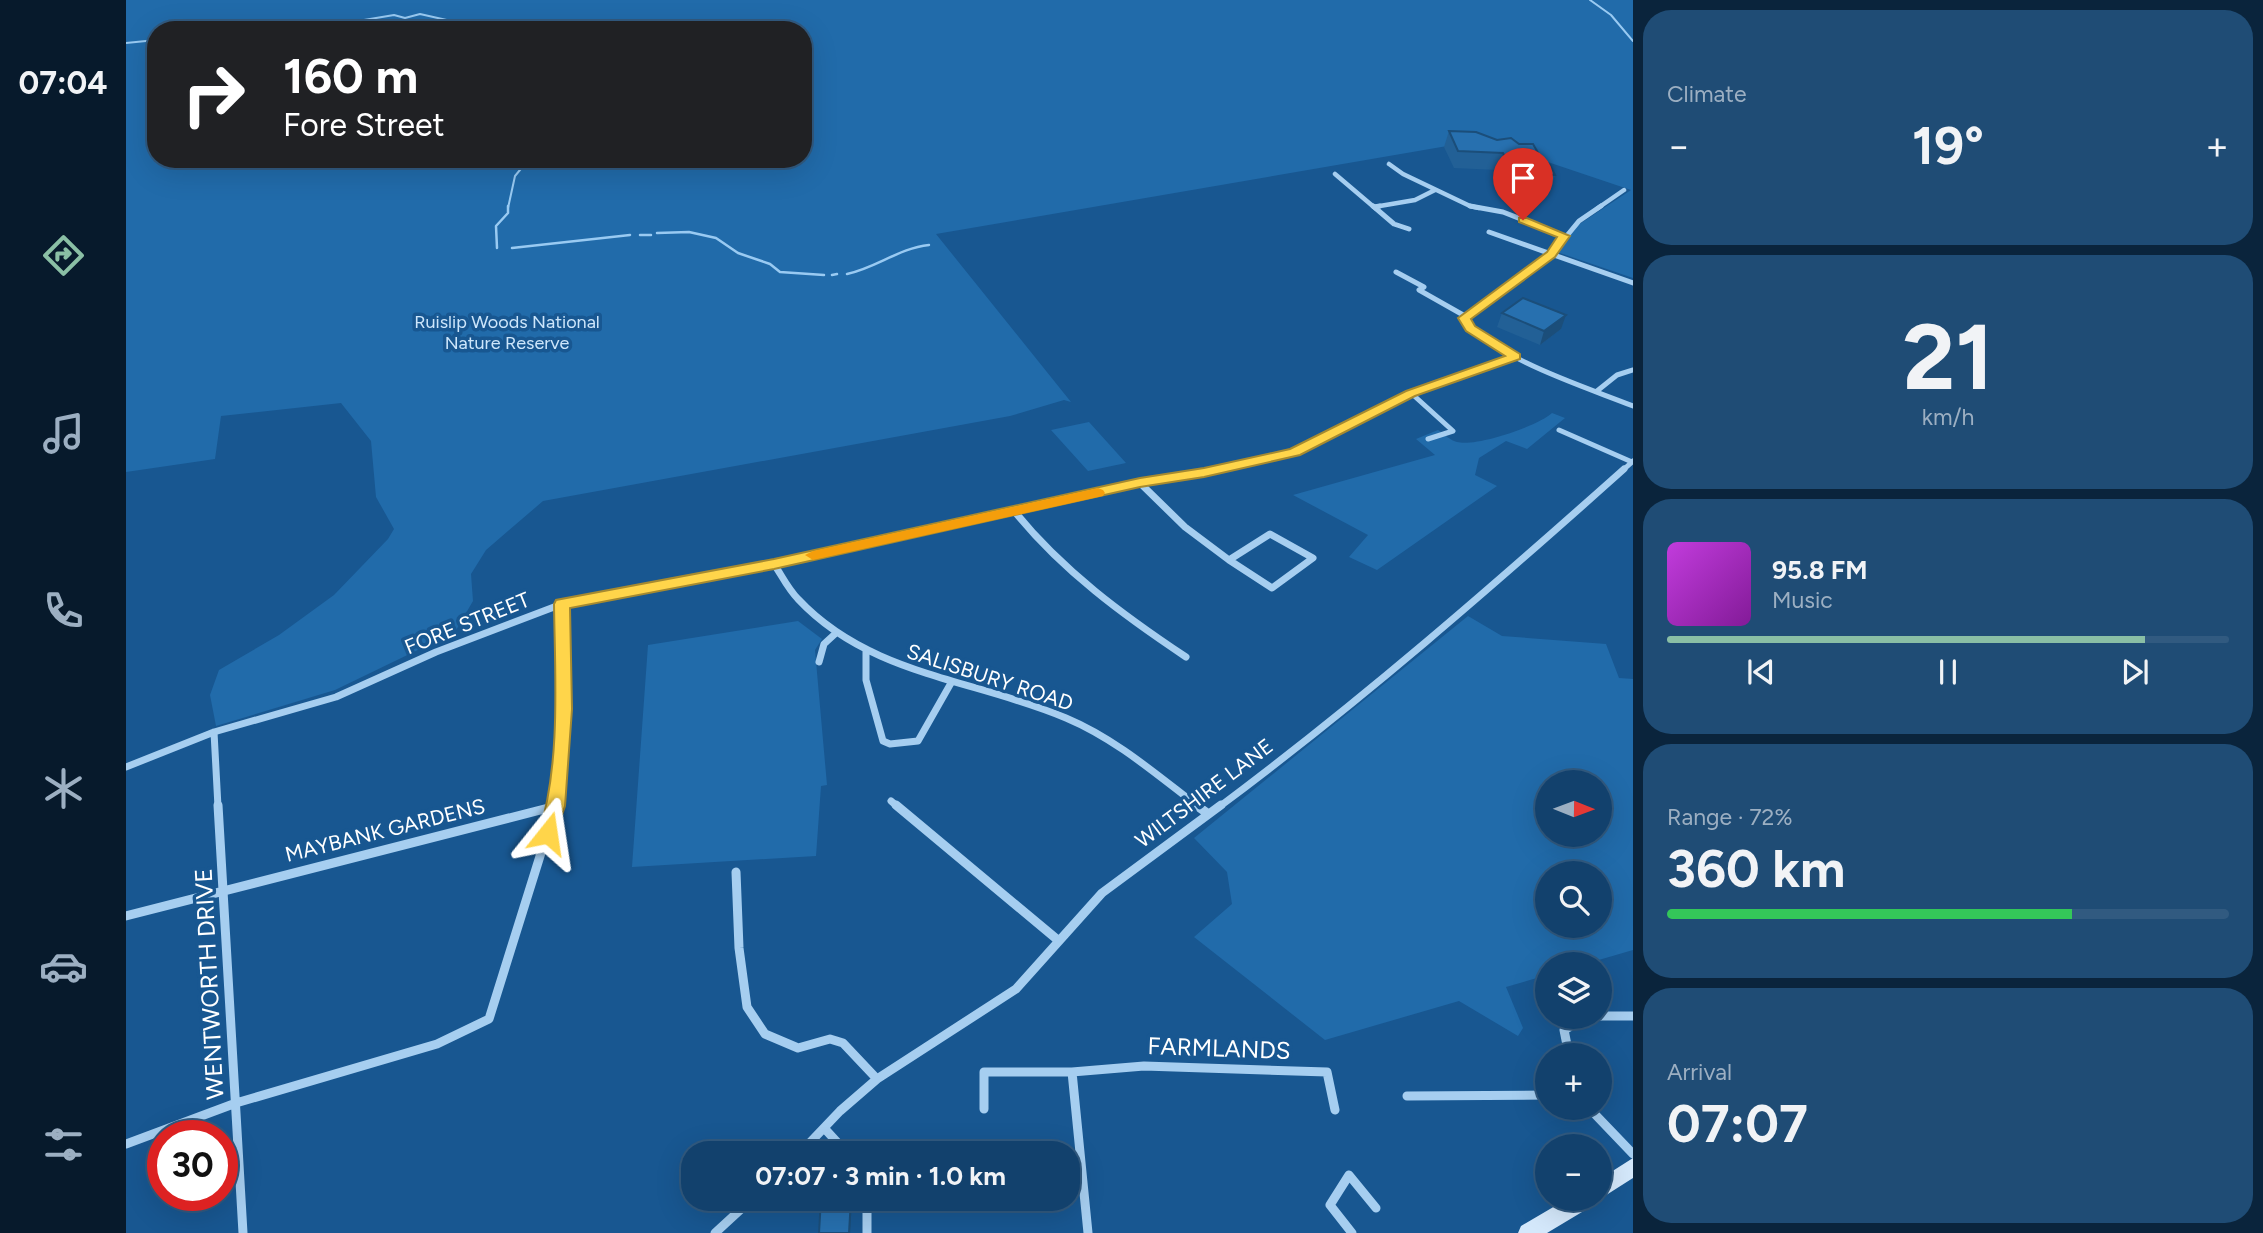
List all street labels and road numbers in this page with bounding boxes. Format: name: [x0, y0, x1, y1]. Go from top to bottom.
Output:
street label: FORE STREET: [401, 586, 534, 659]
street label: SALISBURY ROAD: [904, 638, 1076, 716]
street label: WILTSHIRE LANE: [1130, 733, 1278, 853]
street label: MAYBANK GARDENS: [283, 793, 487, 867]
street label: WENTWORTH DRIVE: [188, 868, 230, 1100]
street label: FARMLANDS: [1147, 1031, 1291, 1065]

